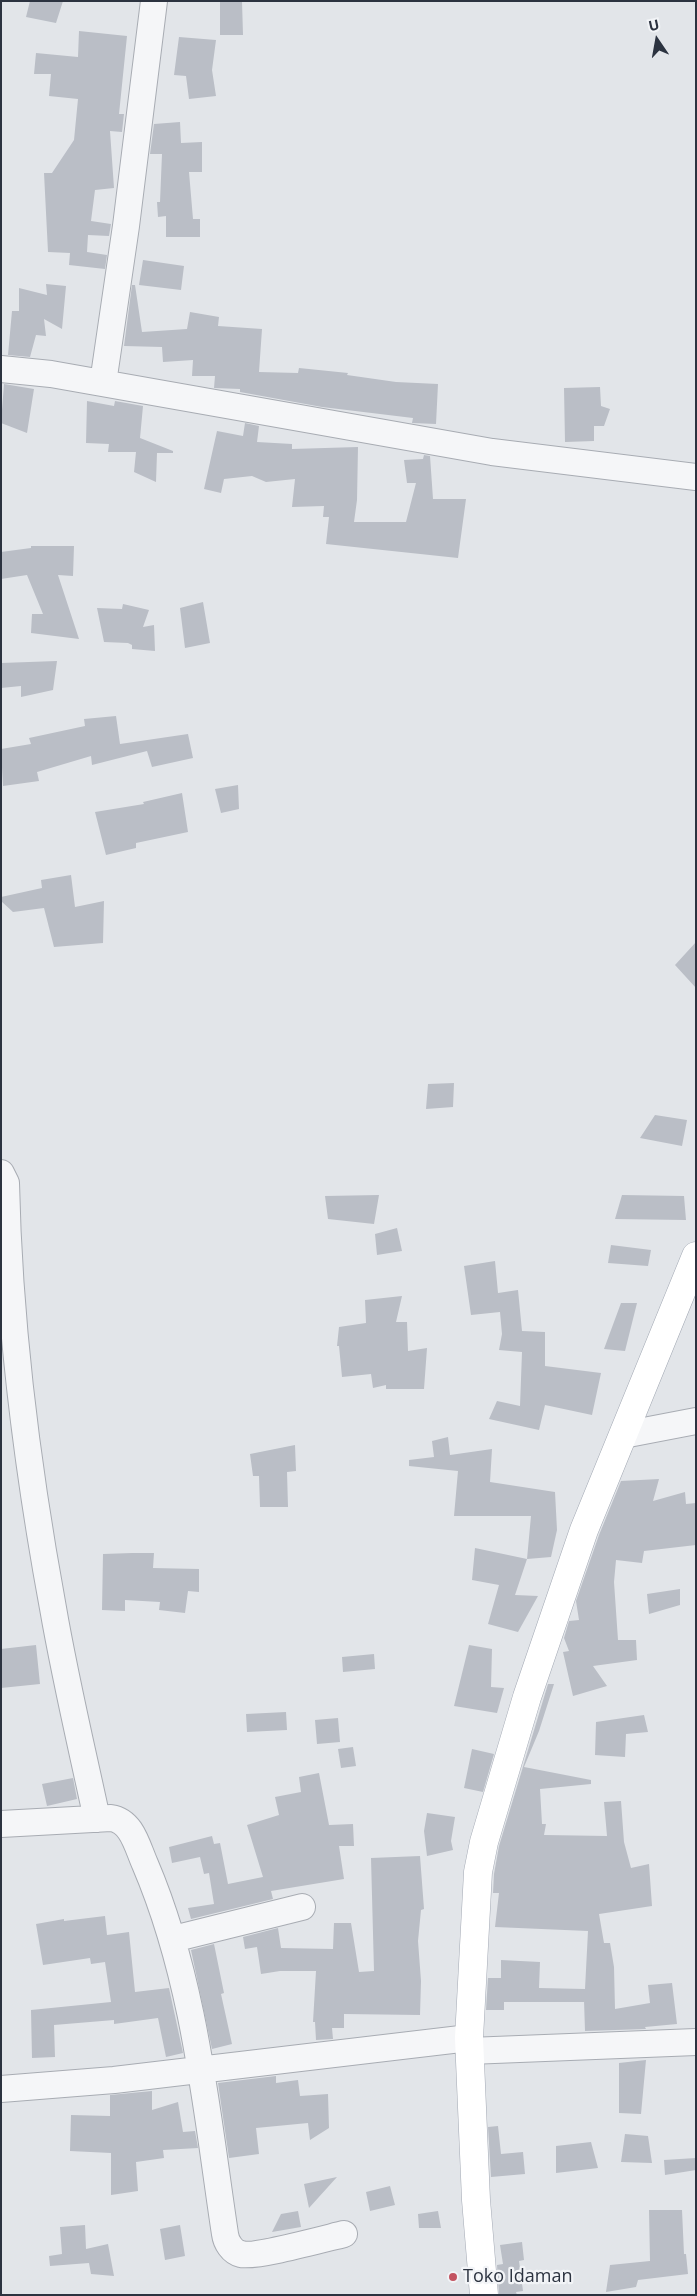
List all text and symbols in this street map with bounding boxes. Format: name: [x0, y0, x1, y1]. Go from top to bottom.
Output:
text: U: [647, 14, 661, 35]
north arrow: [632, 15, 682, 65]
place label: Toko Idaman: [463, 2266, 572, 2288]
marker: Toko Idaman: [447, 2271, 459, 2283]

